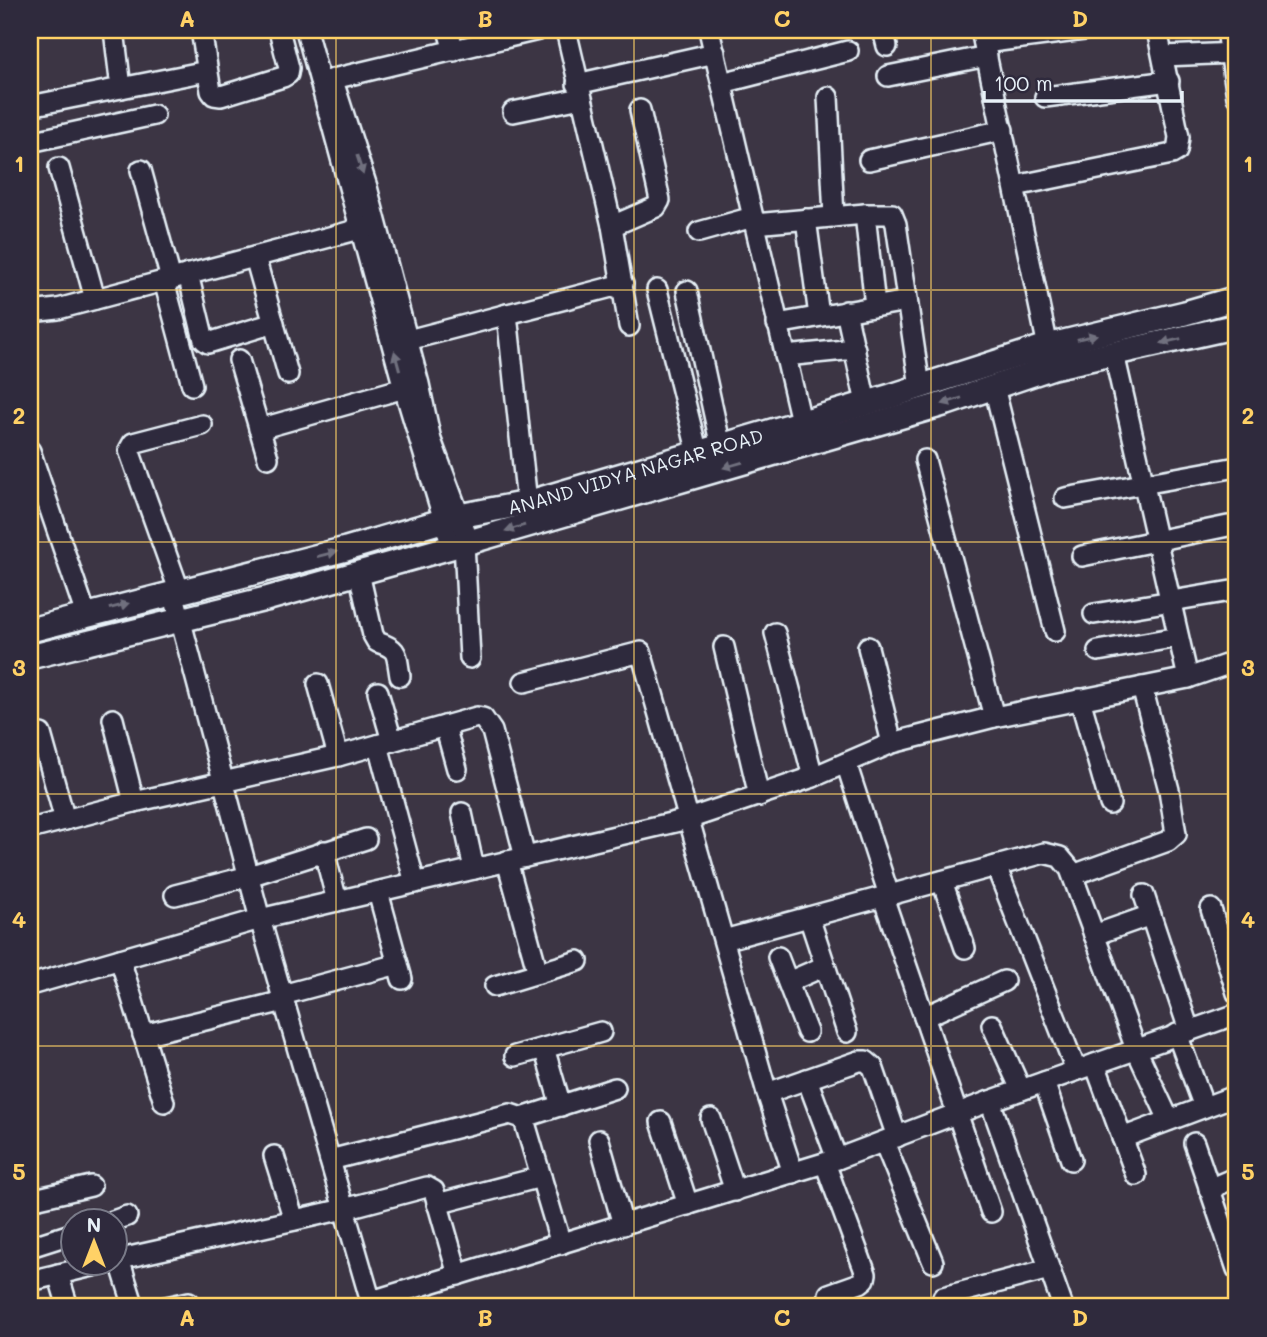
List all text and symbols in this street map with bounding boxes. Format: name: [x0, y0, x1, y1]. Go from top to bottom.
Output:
text: A: [179, 3, 195, 33]
text: B: [477, 3, 493, 33]
text: C: [773, 3, 791, 33]
text: D: [1072, 3, 1088, 33]
scale bar: [984, 60, 1181, 104]
text: 100 m: [994, 69, 1053, 96]
text: 1: [14, 148, 24, 178]
text: 1: [1243, 148, 1253, 178]
one-way arrow: [355, 155, 366, 176]
one-way arrow: [1076, 331, 1098, 342]
one-way arrow: [1160, 336, 1182, 347]
one-way arrow: [391, 350, 402, 372]
one-way arrow: [941, 396, 962, 407]
text: 2: [13, 400, 25, 430]
text: 2: [1242, 400, 1254, 430]
street label: ANAND VIDYA NAGAR ROAD: [505, 422, 766, 519]
one-way arrow: [723, 461, 744, 471]
one-way arrow: [504, 524, 525, 534]
one-way arrow: [316, 548, 338, 559]
one-way arrow: [109, 600, 131, 611]
text: 3: [12, 652, 26, 682]
text: 3: [1241, 652, 1255, 682]
text: 4: [12, 904, 26, 934]
text: 4: [1241, 904, 1255, 934]
text: 5: [12, 1156, 26, 1186]
text: 5: [1241, 1156, 1255, 1186]
north arrow: [60, 1208, 130, 1278]
text: N: [87, 1212, 101, 1237]
text: A: [179, 1302, 195, 1332]
text: B: [477, 1302, 493, 1332]
text: C: [773, 1302, 791, 1332]
text: D: [1072, 1302, 1088, 1332]

